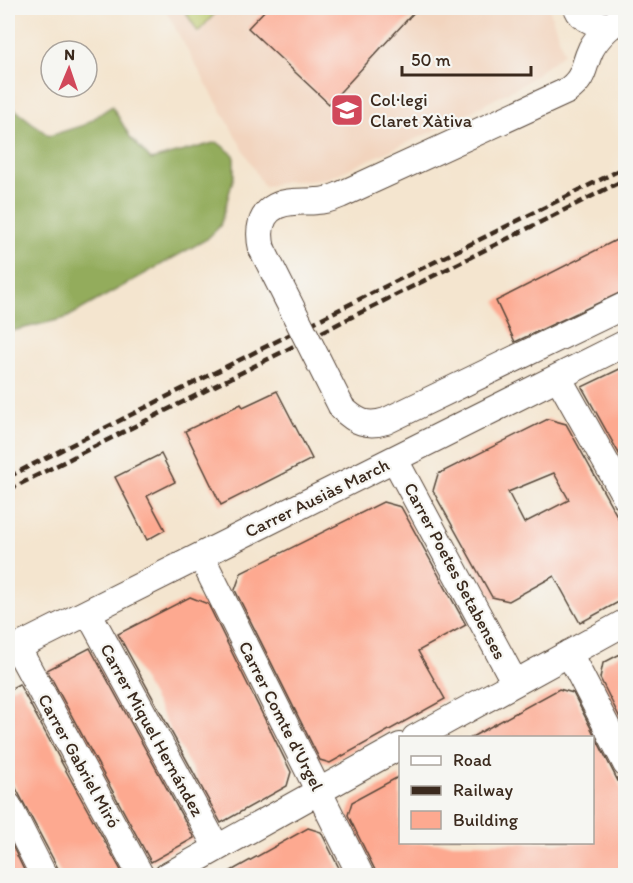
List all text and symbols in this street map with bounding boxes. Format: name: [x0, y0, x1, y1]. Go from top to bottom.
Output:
north arrow: [39, 39, 99, 99]
scale bar: [402, 39, 531, 77]
text: N: [64, 45, 75, 64]
text: 50 m: [411, 49, 451, 71]
place label: Col·legi Claret Xàtiva: [370, 89, 473, 132]
school or university icon: Col·legi Claret Xàtiva: [329, 92, 365, 128]
street label: Carrer Ausiàs March: [241, 453, 393, 543]
street label: Carrer Poetes Setabenses: [399, 479, 511, 663]
street label: Carrer Comte d'Urgel: [234, 638, 328, 794]
street label: Carrer Miquel Hernández: [95, 640, 209, 821]
street label: Carrer Gabriel Miró: [33, 690, 125, 832]
legend: [399, 736, 594, 844]
text: Road: [453, 749, 492, 771]
text: Railway: [453, 779, 514, 801]
text: Building: [453, 809, 519, 831]

